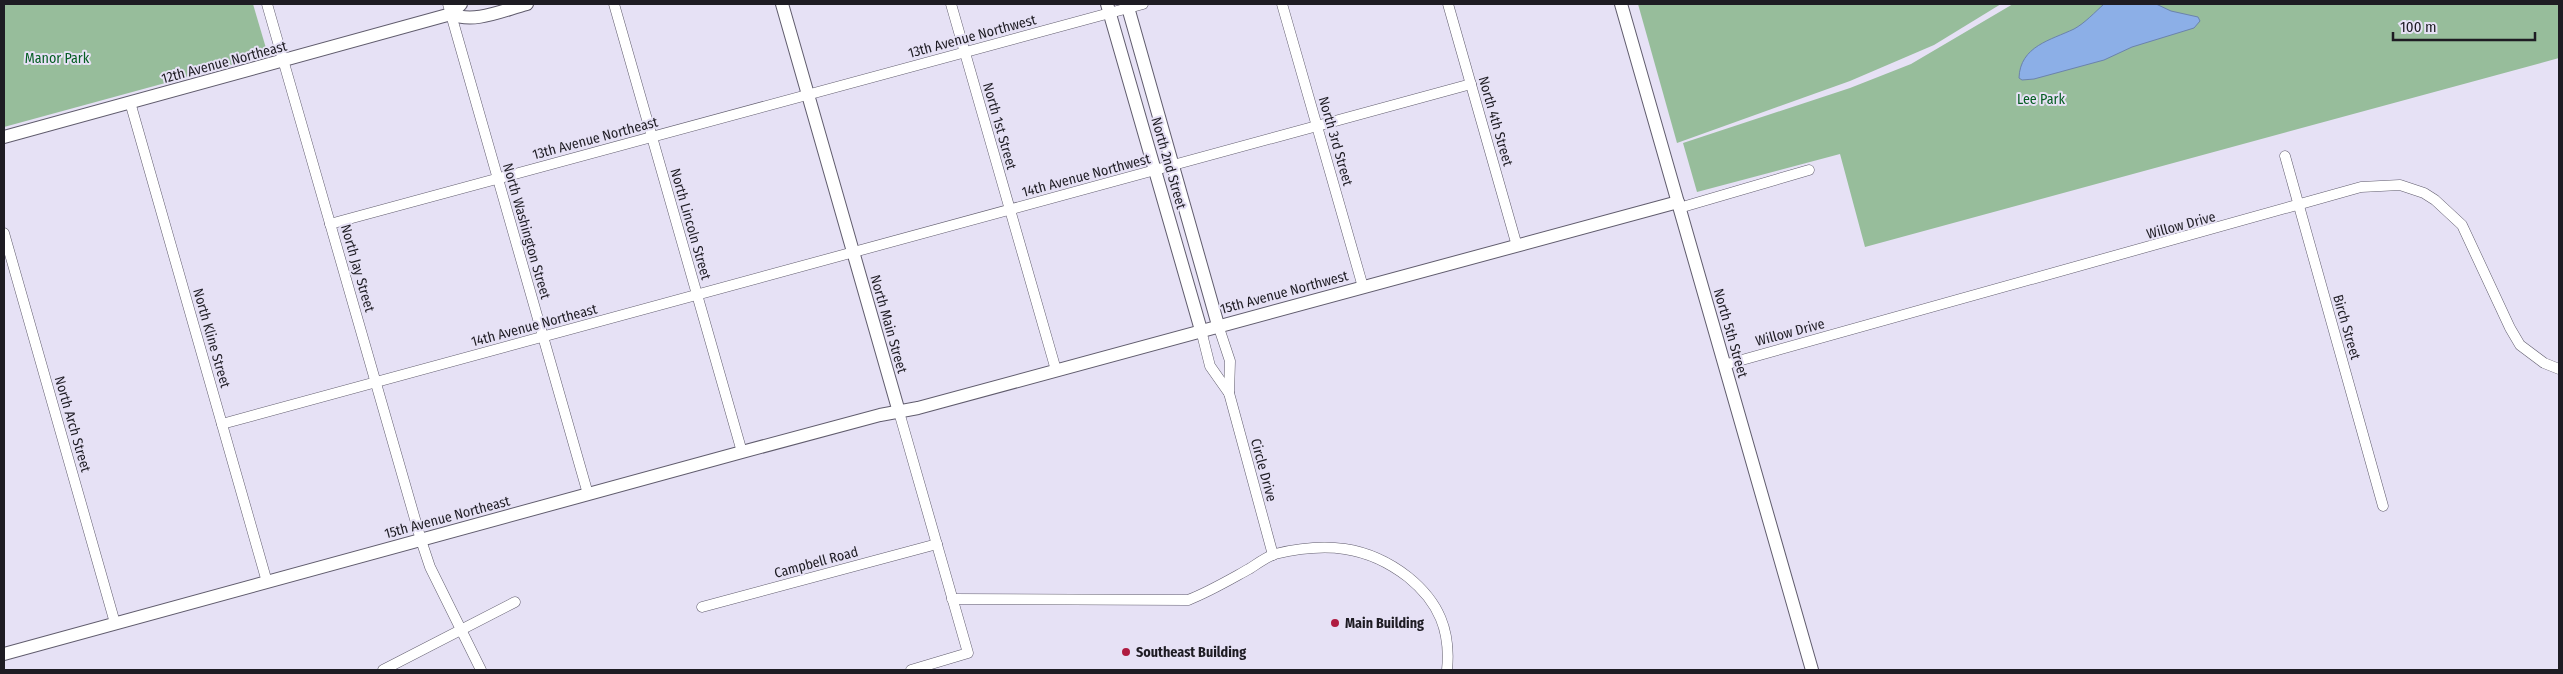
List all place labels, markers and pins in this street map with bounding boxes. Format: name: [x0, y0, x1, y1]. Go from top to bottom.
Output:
place label: Main Building: [1345, 615, 1424, 632]
marker: Main Building: [1329, 617, 1341, 629]
place label: Southeast Building: [1136, 644, 1246, 661]
marker: Southeast Building: [1120, 646, 1132, 658]

